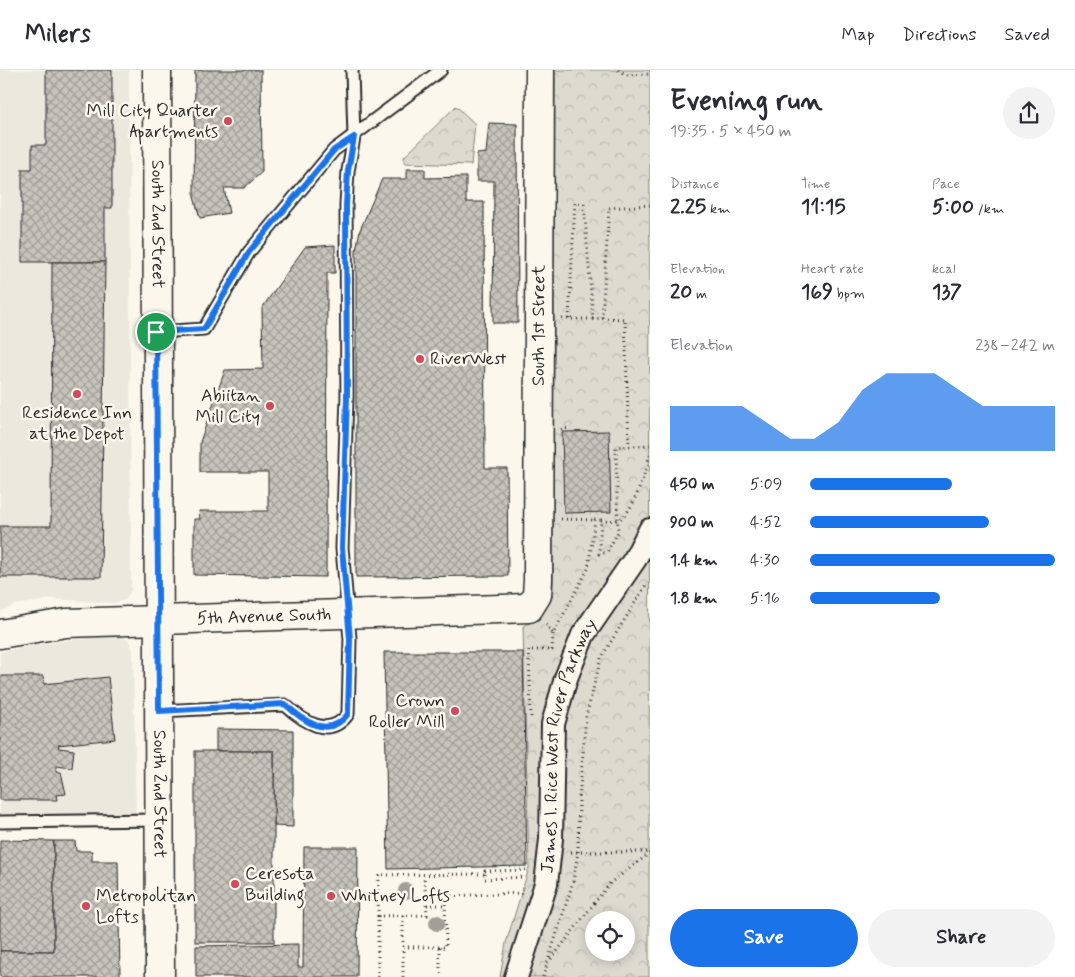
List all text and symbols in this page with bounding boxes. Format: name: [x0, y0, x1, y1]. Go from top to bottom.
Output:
text: Milers: [25, 19, 91, 50]
text: Map: [842, 23, 875, 47]
text: Directions: [903, 23, 977, 47]
text: Saved: [1005, 23, 1050, 47]
text: Evening run: [670, 83, 823, 120]
button: share: [1003, 87, 1055, 139]
place label: Mill City Quarter Apartments: [87, 99, 218, 145]
marker: Mill City Quarter Apartments: [222, 115, 234, 127]
text: 19:35 · 5 × 450 m: [670, 121, 792, 142]
street label: South 2nd Street: [145, 160, 170, 288]
text: Distance: [670, 175, 719, 193]
text: Time: [801, 175, 830, 193]
text: Pace: [932, 175, 960, 193]
text: 2.25: [670, 193, 706, 221]
text: 11:15: [801, 193, 846, 221]
text: 5:00: [932, 193, 974, 221]
text: km: [706, 200, 730, 218]
text: /km: [974, 200, 1004, 218]
text: Elevation: [670, 260, 725, 278]
text: Heart rate: [801, 260, 864, 278]
text: kcal: [932, 260, 956, 278]
street label: South 1st Street: [527, 265, 551, 386]
text: 20: [670, 278, 692, 306]
text: 169: [801, 278, 833, 306]
text: 137: [932, 278, 962, 306]
text: m: [692, 285, 707, 303]
text: bpm: [833, 285, 865, 303]
pin: [135, 311, 177, 353]
icon: arrive: [142, 318, 170, 346]
text: Elevation: [670, 335, 733, 356]
text: 238–242 m: [975, 335, 1055, 356]
place label: RiverWest: [430, 347, 507, 371]
marker: RiverWest: [414, 353, 426, 365]
place label: Abiitan Mill City: [195, 384, 260, 429]
marker: Residence Inn at the Depot: [71, 388, 83, 400]
marker: Abiitan Mill City: [264, 400, 276, 412]
place label: Residence Inn at the Depot: [22, 401, 132, 446]
text: 450 m: [670, 474, 715, 495]
text: 5:09: [750, 474, 782, 495]
text: 900 m: [670, 512, 714, 533]
text: 4:52: [750, 512, 782, 533]
text: 1.4 km: [670, 550, 717, 571]
text: 4:30: [750, 550, 780, 571]
text: 1.8 km: [670, 588, 717, 609]
text: 5:16: [750, 588, 780, 609]
street label: 5th Avenue South: [196, 602, 332, 631]
street label: James I. Rice West River Parkway: [535, 614, 603, 874]
place label: Crown Roller Mill: [369, 689, 445, 734]
marker: Crown Roller Mill: [449, 705, 461, 717]
street label: South 2nd Street: [147, 730, 172, 858]
place label: Ceresota Building: [245, 862, 314, 909]
marker: Ceresota Building: [229, 878, 241, 890]
place label: Metropolitan Lofts: [96, 884, 196, 929]
place label: Whitney Lofts: [341, 884, 450, 908]
marker: Whitney Lofts: [325, 890, 337, 902]
marker: Metropolitan Lofts: [80, 900, 92, 912]
button: Save: [670, 909, 858, 967]
button: Share: [868, 909, 1055, 967]
map controls: [585, 911, 635, 961]
button: locate: [585, 911, 635, 961]

